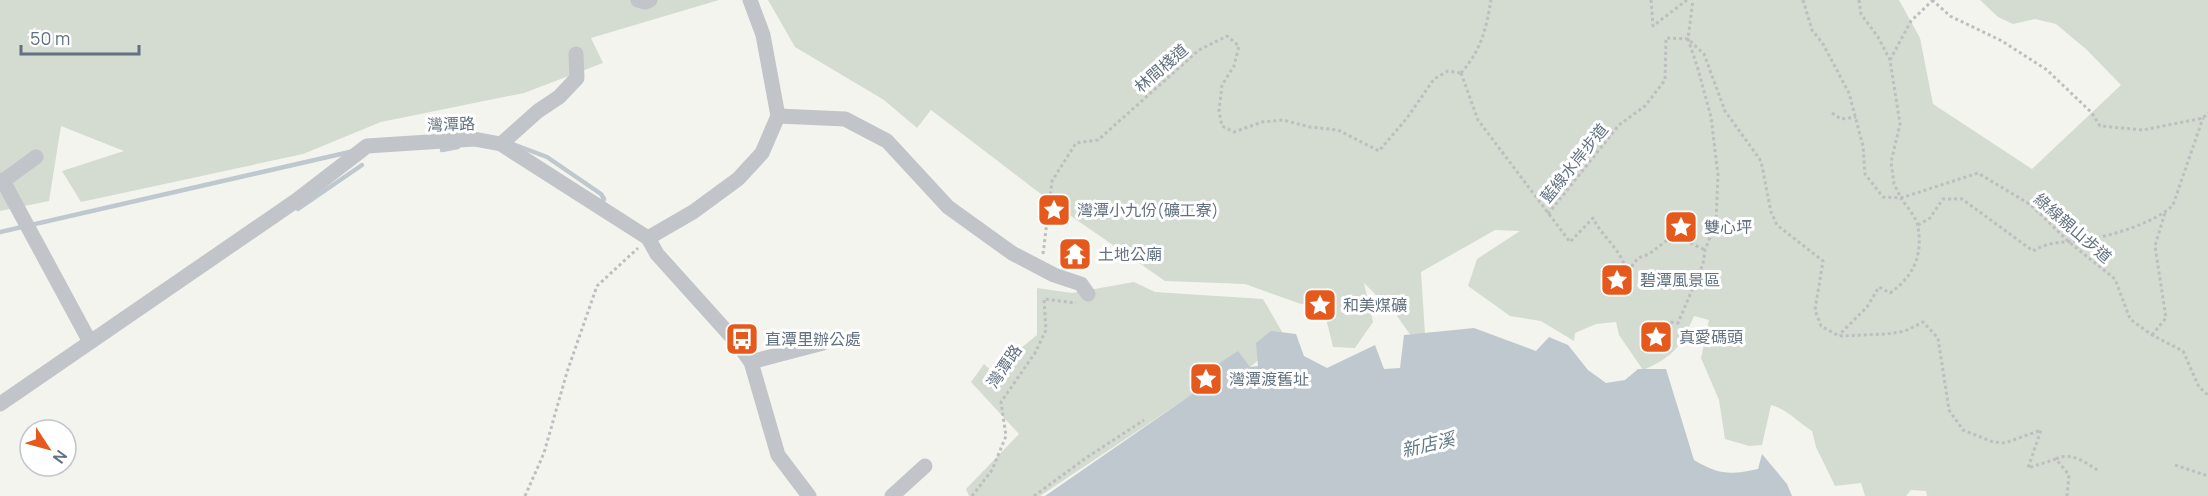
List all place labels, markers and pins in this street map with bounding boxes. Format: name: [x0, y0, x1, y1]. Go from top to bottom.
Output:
place icon: 灣潭小九份(礦工寮): [1036, 192, 1072, 228]
place label: 灣潭小九份(礦工寮): [1077, 199, 1219, 221]
place icon: 雙心坪: [1663, 209, 1699, 245]
place label: 雙心坪: [1704, 216, 1752, 238]
temple icon: 土地公廟: [1057, 236, 1093, 272]
place label: 土地公廟: [1098, 243, 1162, 265]
place icon: 碧潭風景區: [1599, 262, 1635, 298]
place label: 碧潭風景區: [1640, 269, 1720, 291]
place icon: 和美煤礦: [1302, 287, 1338, 323]
place label: 和美煤礦: [1343, 294, 1407, 316]
place icon: 真愛碼頭: [1638, 319, 1674, 355]
bus stop icon: 直潭里辦公處: [724, 321, 760, 357]
place label: 真愛碼頭: [1679, 326, 1743, 348]
place label: 直潭里辦公處: [765, 328, 861, 350]
place icon: 灣潭渡舊址: [1188, 361, 1224, 397]
place label: 灣潭渡舊址: [1229, 368, 1309, 390]

